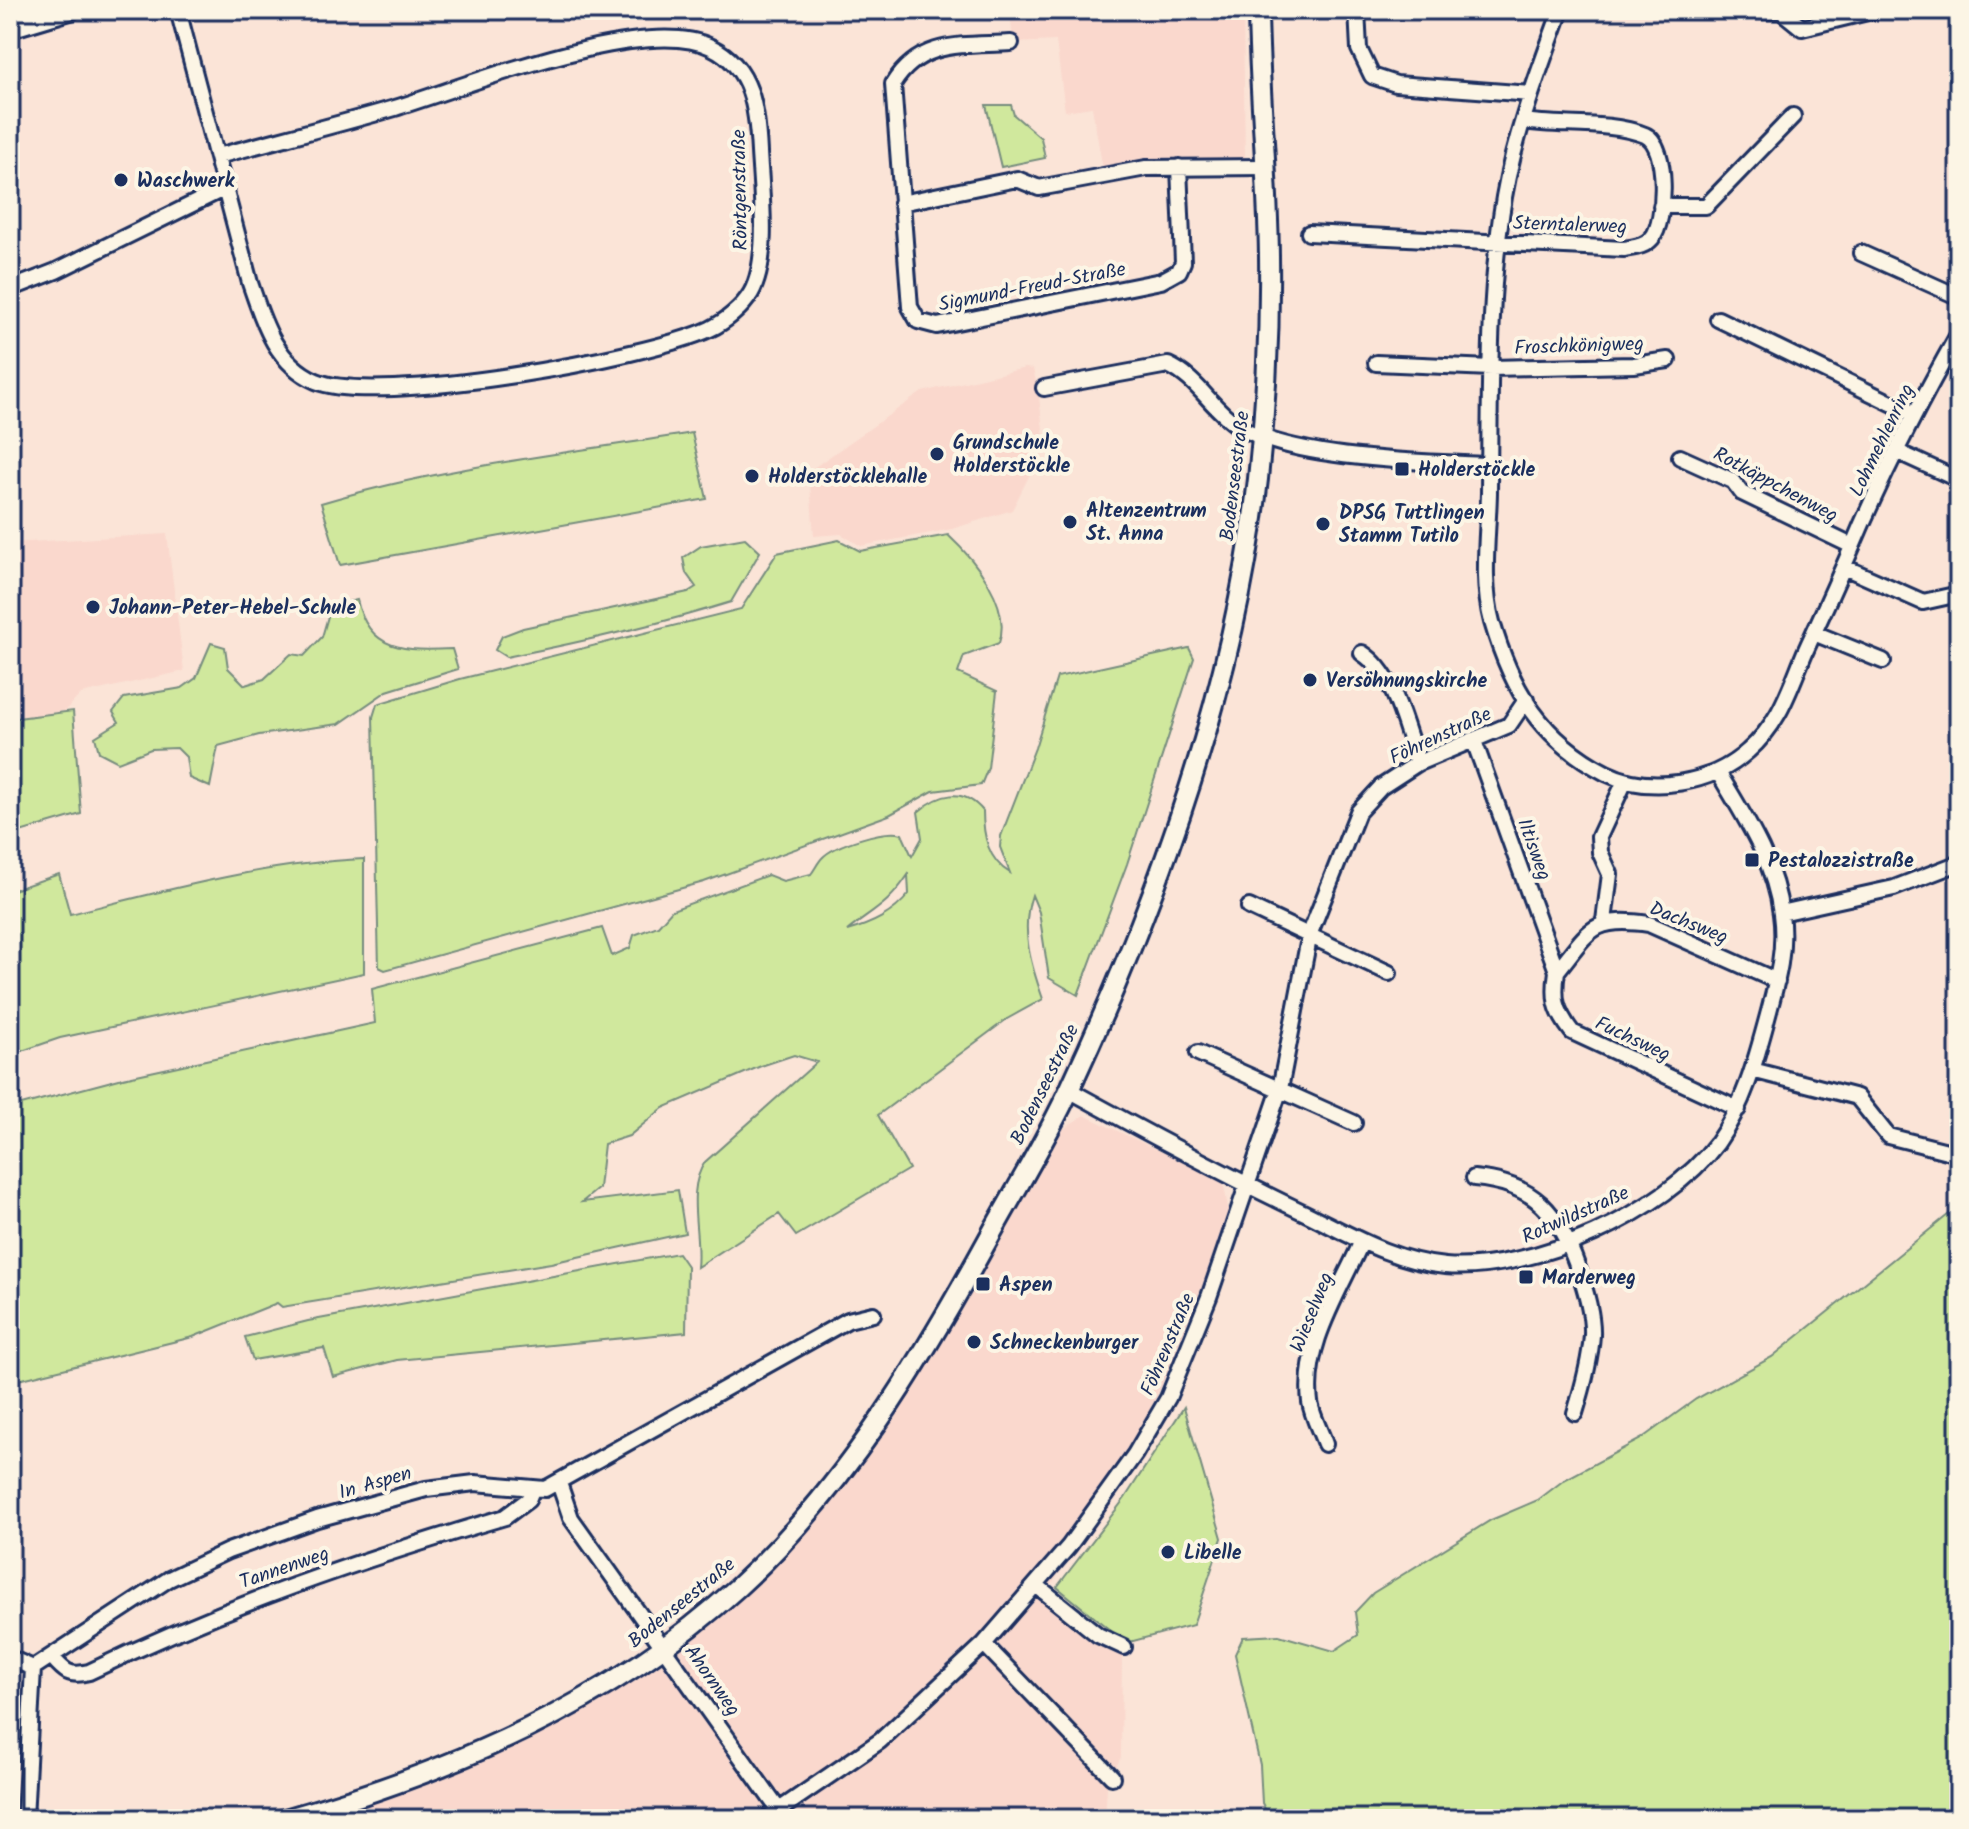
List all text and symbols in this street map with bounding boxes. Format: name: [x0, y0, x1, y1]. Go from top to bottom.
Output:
street label: Röntgenstraße: [724, 129, 758, 251]
place label: Waschwerk: [137, 166, 235, 198]
marker: Waschwerk: [112, 171, 130, 189]
street label: Sterntalerweg: [1512, 208, 1628, 244]
street label: Sigmund-Freud-Straße: [936, 254, 1129, 322]
street label: Froschkönigweg: [1514, 329, 1644, 365]
street label: Lohmehlenring: [1842, 379, 1924, 503]
street label: Bodenseestraße: [1212, 409, 1260, 543]
place label: Grundschule Holderstöckle: [953, 428, 1071, 483]
street label: Rotkäppchenweg: [1707, 439, 1843, 532]
marker: Grundschule Holderstöckle: [928, 445, 946, 463]
place label: Holderstöckle: [1418, 455, 1536, 487]
marker: Holderstöckle: [1393, 460, 1411, 478]
place label: Holderstöcklehalle: [768, 462, 927, 494]
marker: Holderstöcklehalle: [743, 467, 761, 485]
place label: Altenzentrum St. Anna: [1086, 496, 1207, 551]
place label: DPSG Tuttlingen Stamm Tutilo: [1339, 498, 1485, 553]
marker: Altenzentrum St. Anna: [1061, 513, 1079, 531]
marker: DPSG Tuttlingen Stamm Tutilo: [1314, 515, 1332, 533]
place label: Johann-Peter-Hebel-Schule: [109, 593, 356, 625]
marker: Johann-Peter-Hebel-Schule: [84, 598, 102, 616]
place label: Versöhnungskirche: [1326, 666, 1487, 698]
marker: Versöhnungskirche: [1301, 671, 1319, 689]
street label: Föhrenstraße: [1384, 699, 1497, 774]
street label: Iltisweg: [1507, 814, 1559, 885]
place label: Pestalozzistraße: [1768, 846, 1914, 878]
marker: Pestalozzistraße: [1743, 851, 1761, 869]
street label: Dachsweg: [1644, 894, 1732, 954]
street label: Fuchsweg: [1589, 1008, 1675, 1071]
street label: Bodenseestraße: [1003, 1019, 1089, 1151]
street label: Rotwildstraße: [1517, 1178, 1635, 1254]
place label: Marderweg: [1542, 1263, 1636, 1295]
street label: Wieselweg: [1282, 1268, 1343, 1358]
marker: Marderweg: [1517, 1268, 1535, 1286]
place label: Aspen: [999, 1270, 1053, 1302]
marker: Aspen: [974, 1275, 992, 1293]
street label: Föhrenstraße: [1133, 1288, 1205, 1401]
place label: Schneckenburger: [990, 1328, 1139, 1360]
marker: Schneckenburger: [965, 1333, 983, 1351]
street label: In Aspen: [335, 1458, 416, 1510]
place label: Libelle: [1184, 1538, 1242, 1570]
street label: Tannenweg: [235, 1539, 334, 1599]
marker: Libelle: [1159, 1543, 1177, 1561]
street label: Bodenseestraße: [621, 1550, 743, 1657]
street label: Ahornweg: [675, 1639, 748, 1724]

